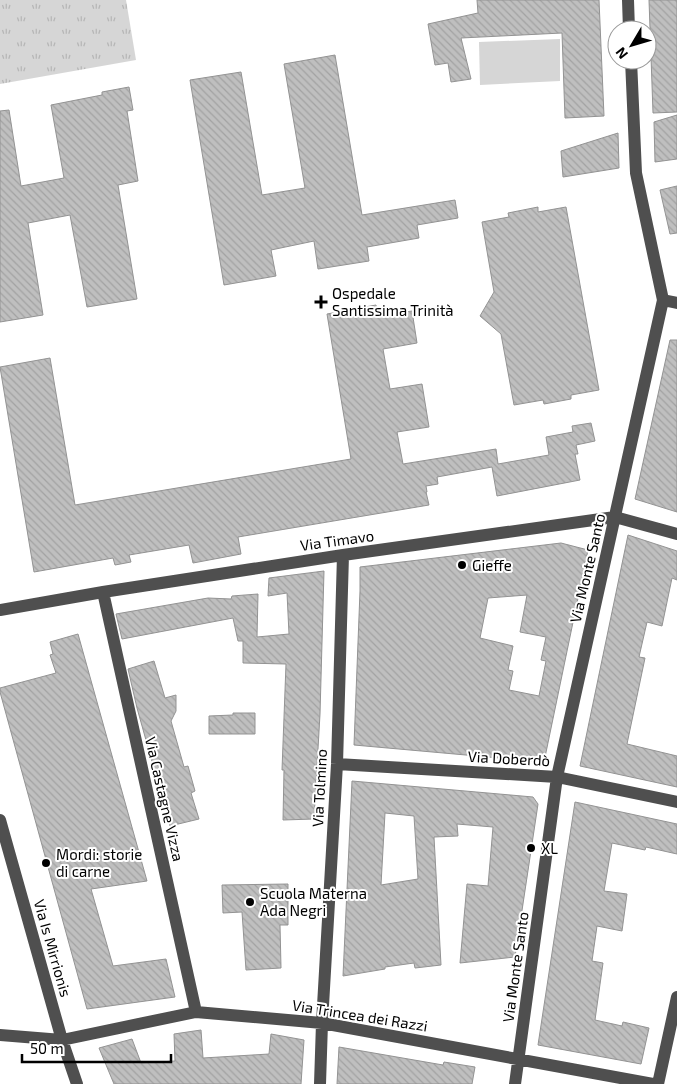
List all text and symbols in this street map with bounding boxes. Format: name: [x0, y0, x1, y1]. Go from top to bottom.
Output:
north arrow: [607, 20, 657, 70]
text: N: [612, 44, 631, 63]
place label: Ospedale Santissima Trinità: [332, 284, 454, 319]
marker: Ospedale Santissima Trinità: [314, 295, 328, 309]
street label: Via Monte Santo: [566, 512, 608, 624]
street label: Via Timavo: [299, 526, 375, 554]
place label: Gieffe: [472, 556, 512, 574]
marker: Gieffe: [456, 559, 468, 571]
street label: Via Castagne Vizza: [142, 735, 188, 863]
street label: Via Doberdò: [467, 747, 551, 769]
street label: Via Tolmino: [308, 748, 330, 828]
place label: XL: [541, 839, 558, 857]
marker: XL: [525, 842, 537, 854]
place label: Mordi: storie di carne: [56, 845, 142, 880]
marker: Mordi: storie di carne: [40, 857, 52, 869]
place label: Scuola Materna Ada Negri: [260, 884, 367, 919]
marker: Scuola Materna Ada Negri: [244, 896, 256, 908]
street label: Via Is Mirrionis: [30, 897, 76, 999]
street label: Via Monte Santo: [498, 911, 532, 1023]
street label: Via Trincea dei Razzi: [291, 995, 429, 1035]
scale bar: [22, 1032, 171, 1064]
text: 50 m: [30, 1039, 64, 1057]

